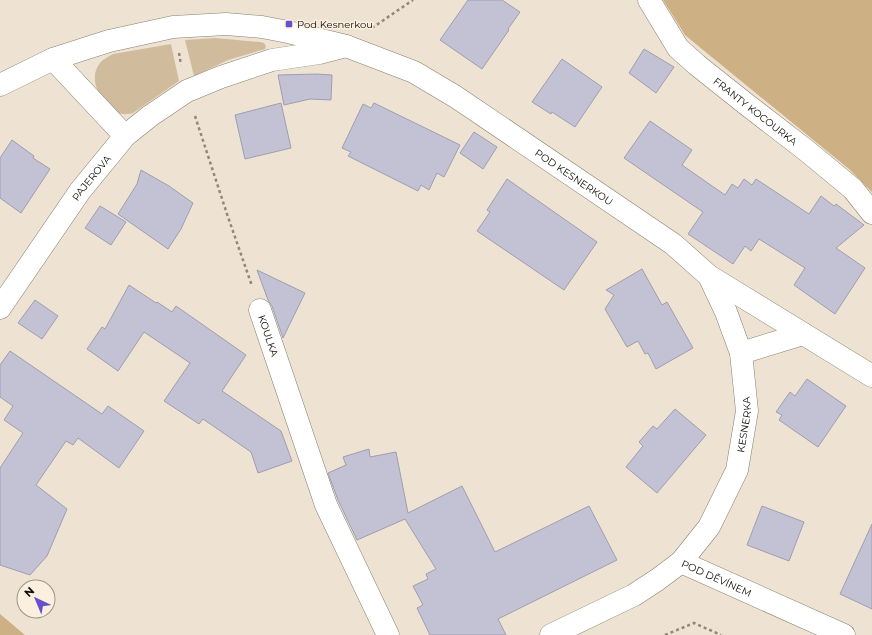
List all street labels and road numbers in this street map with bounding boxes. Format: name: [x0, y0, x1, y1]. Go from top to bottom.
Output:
street label: FRANTY KOCOURKA: [711, 74, 801, 148]
street label: POD KESNERKOU: [533, 146, 616, 208]
street label: PAJEROVA: [69, 152, 114, 203]
street label: KOULKA: [256, 313, 282, 359]
street label: KESNERKA: [734, 395, 753, 453]
street label: POD DĚVÍNEM: [679, 557, 754, 599]

